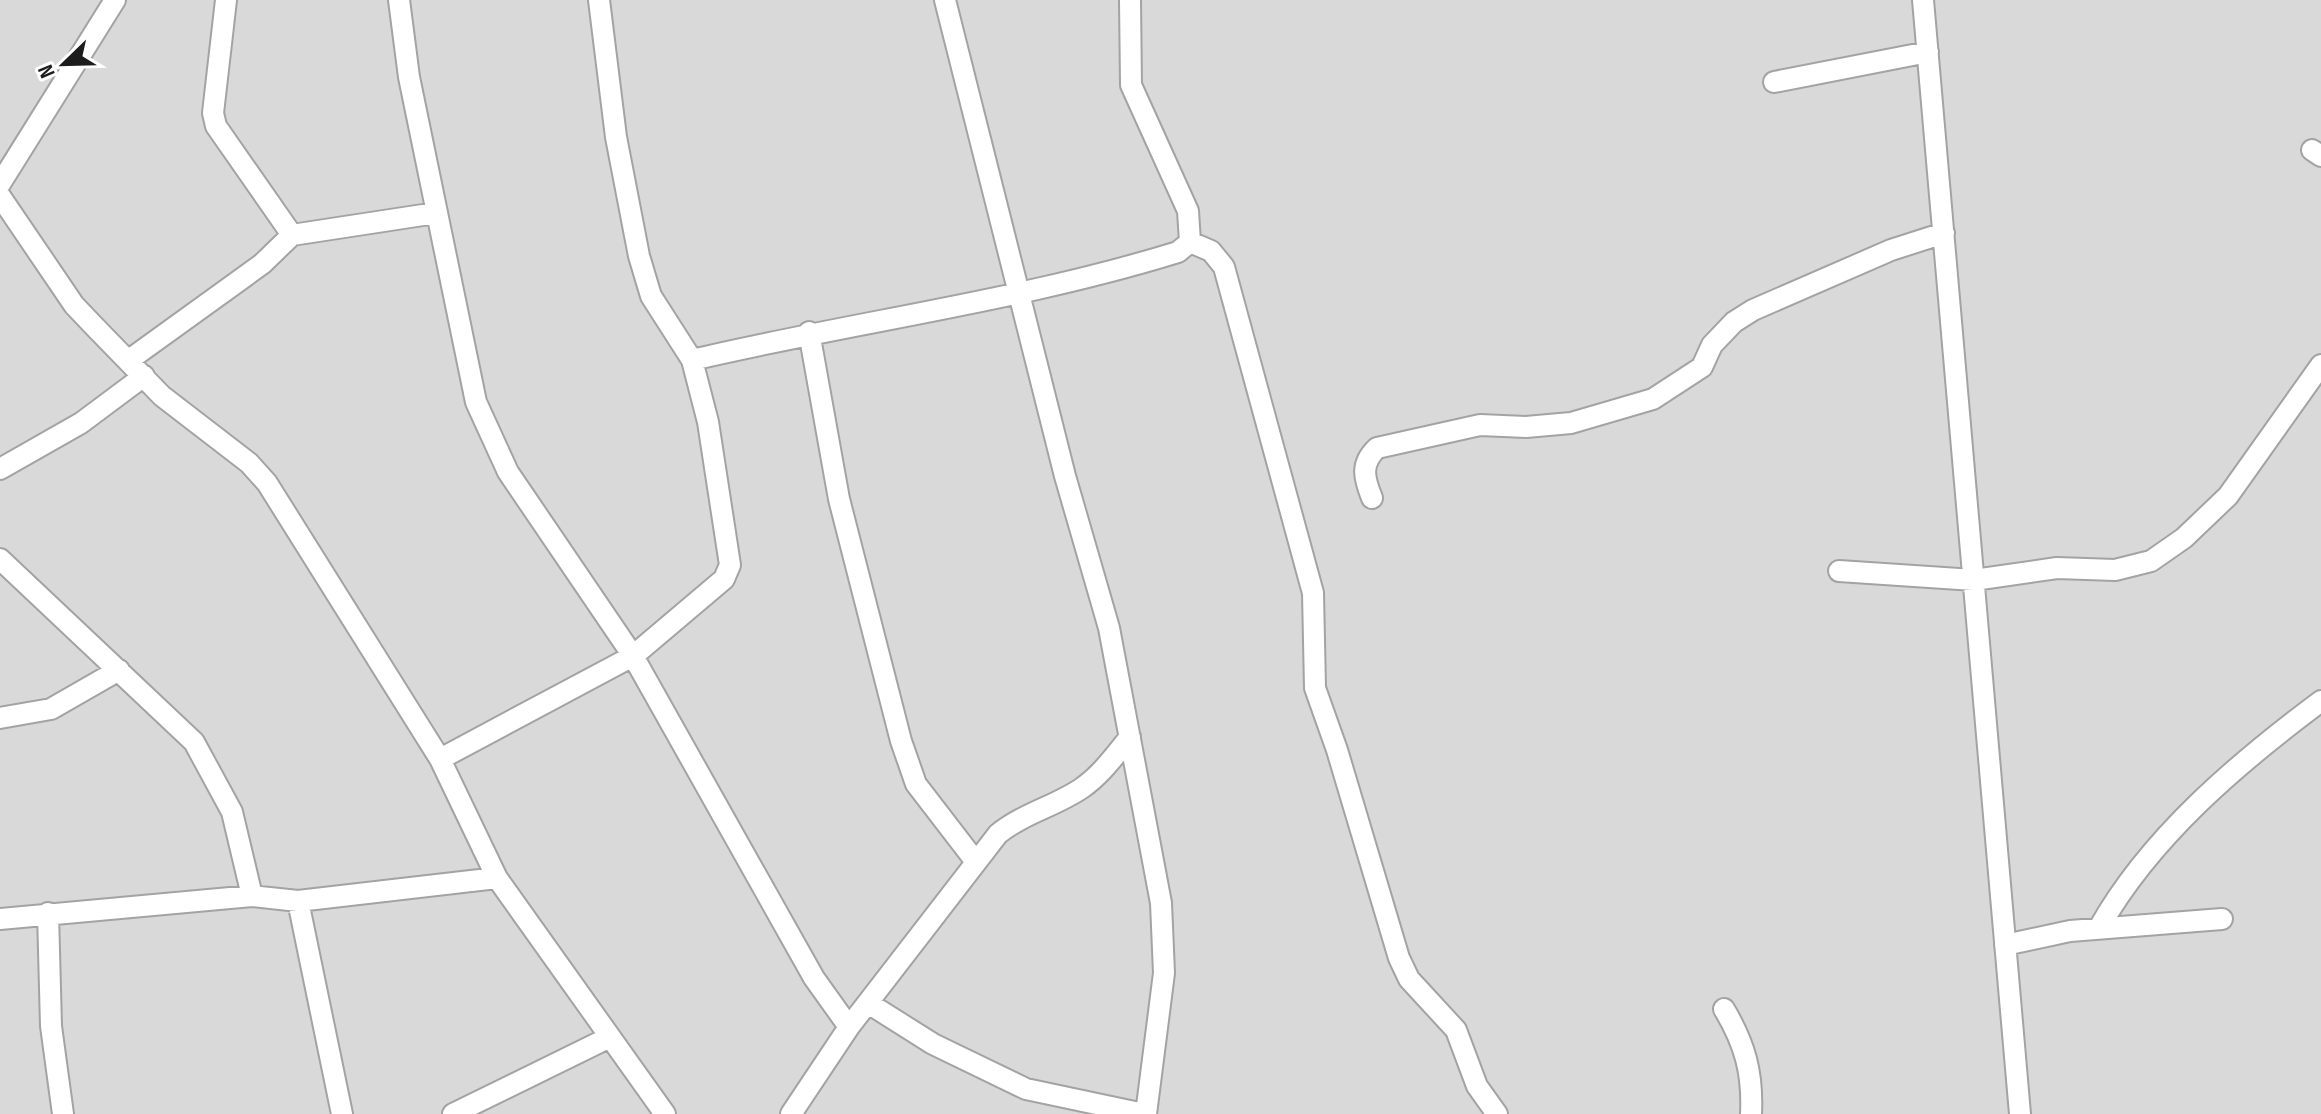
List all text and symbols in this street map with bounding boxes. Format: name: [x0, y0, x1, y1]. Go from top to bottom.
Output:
north arrow: [24, 24, 104, 104]
text: N: [32, 61, 62, 82]

